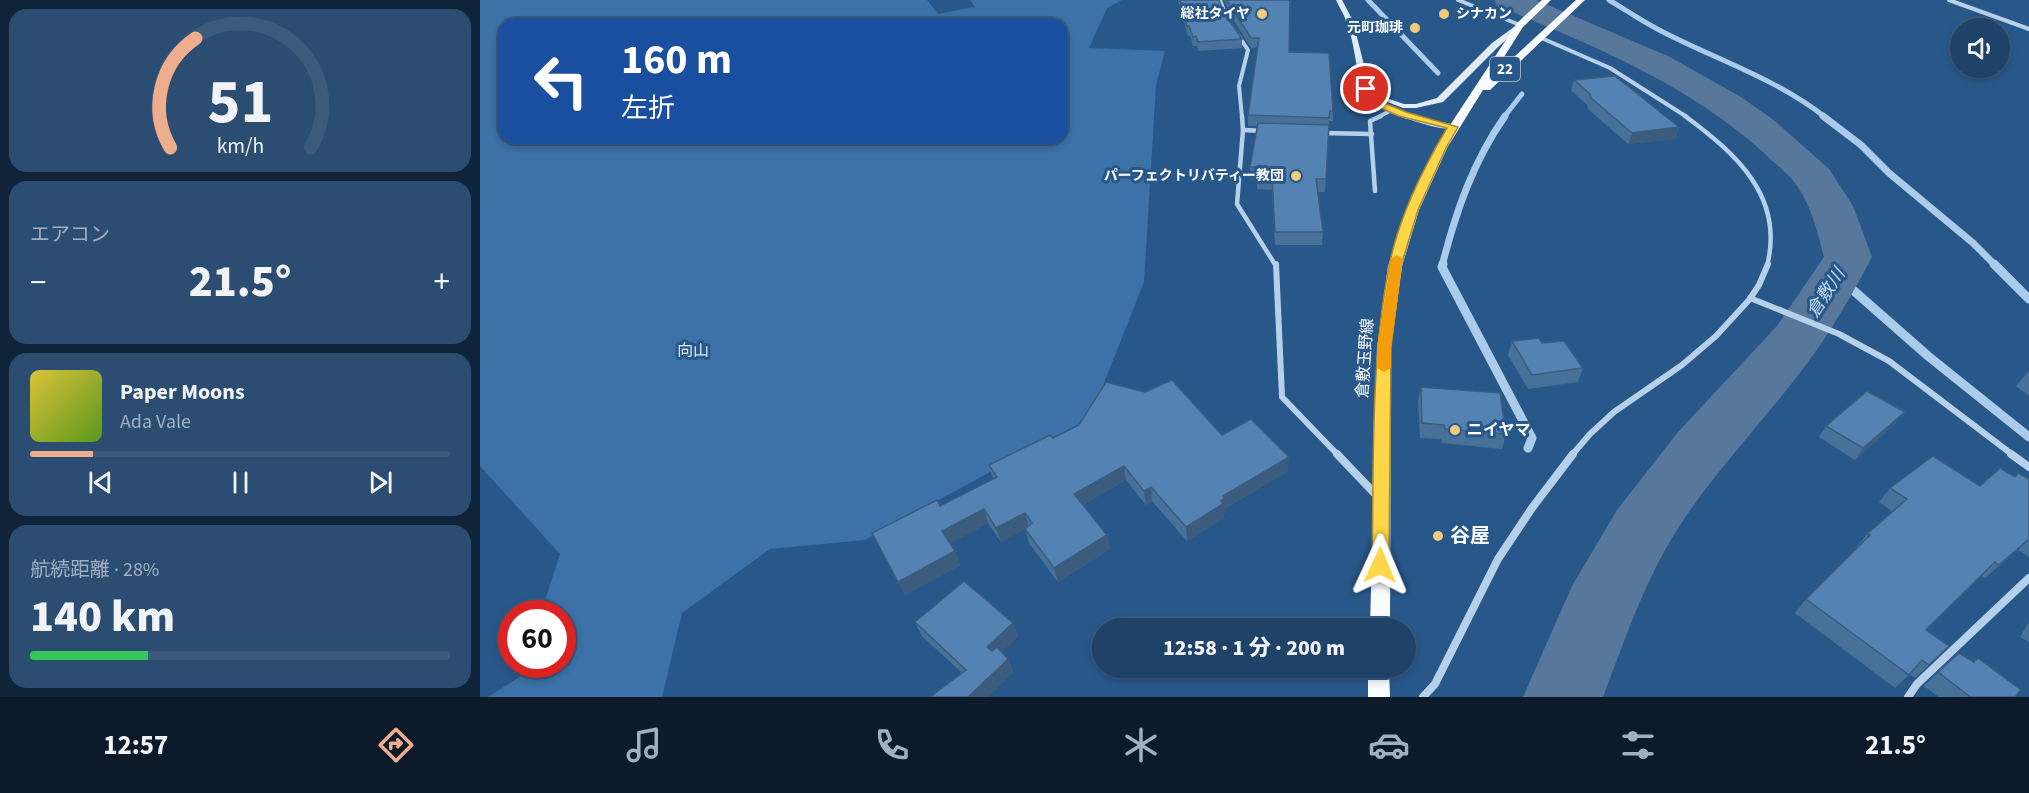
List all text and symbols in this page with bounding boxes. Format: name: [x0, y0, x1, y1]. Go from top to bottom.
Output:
place label: 総社タイヤ: [1180, 4, 1250, 24]
place label: シナカン: [1456, 4, 1512, 24]
marker: 総社タイヤ: [1255, 7, 1269, 21]
marker: シナカン: [1437, 7, 1451, 21]
place label: 元町珈琲: [1347, 18, 1403, 38]
map controls: [1950, 18, 2010, 78]
button: sound: [1950, 18, 2010, 78]
marker: 元町珈琲: [1408, 21, 1422, 35]
text: 160 m: [621, 30, 732, 90]
icon: left: [522, 42, 600, 120]
road number: 22: [1490, 57, 1520, 81]
text: 51: [207, 58, 273, 147]
pin: [1340, 63, 1391, 114]
icon: arrive: [1349, 72, 1382, 105]
text: 左折: [621, 89, 675, 128]
text: km/h: [216, 131, 264, 162]
place label: パーフェクトリバティー教団: [1104, 166, 1284, 186]
marker: パーフェクトリバティー教団: [1289, 169, 1303, 183]
text: エアコン: [30, 221, 110, 249]
text: 21.5°: [189, 250, 291, 314]
text: −: [30, 259, 46, 306]
text: +: [434, 259, 450, 306]
water label: 倉敷川: [1801, 262, 1852, 322]
street label: 倉敷玉野線: [1351, 317, 1379, 399]
park label: 向山: [677, 340, 709, 362]
text: Paper Moons: [120, 376, 245, 408]
text: Ada Vale: [120, 408, 191, 436]
place label: ニイヤマ: [1467, 419, 1531, 441]
marker: ニイヤマ: [1448, 423, 1462, 437]
icon: previous: [84, 466, 117, 499]
icon: pause: [224, 466, 257, 499]
icon: next: [364, 466, 397, 499]
place label: 谷屋: [1450, 522, 1490, 550]
marker: 谷屋: [1431, 529, 1445, 543]
position arrow: [1348, 533, 1412, 597]
text: 航続距離 · 28%: [30, 556, 159, 584]
text: 140 km: [30, 585, 175, 649]
speed limit sign: 60: [498, 600, 576, 678]
text: 12:58 · 1 分 · 200 m: [1163, 632, 1345, 664]
icon: directions: [375, 724, 417, 766]
icon: music: [623, 724, 665, 766]
icon: phone: [871, 724, 913, 766]
icon: climate: [1120, 724, 1162, 766]
icon: car: [1368, 724, 1410, 766]
icon: filters: [1617, 724, 1659, 766]
text: 12:57: [103, 726, 168, 765]
text: 21.5°: [1865, 726, 1926, 765]

